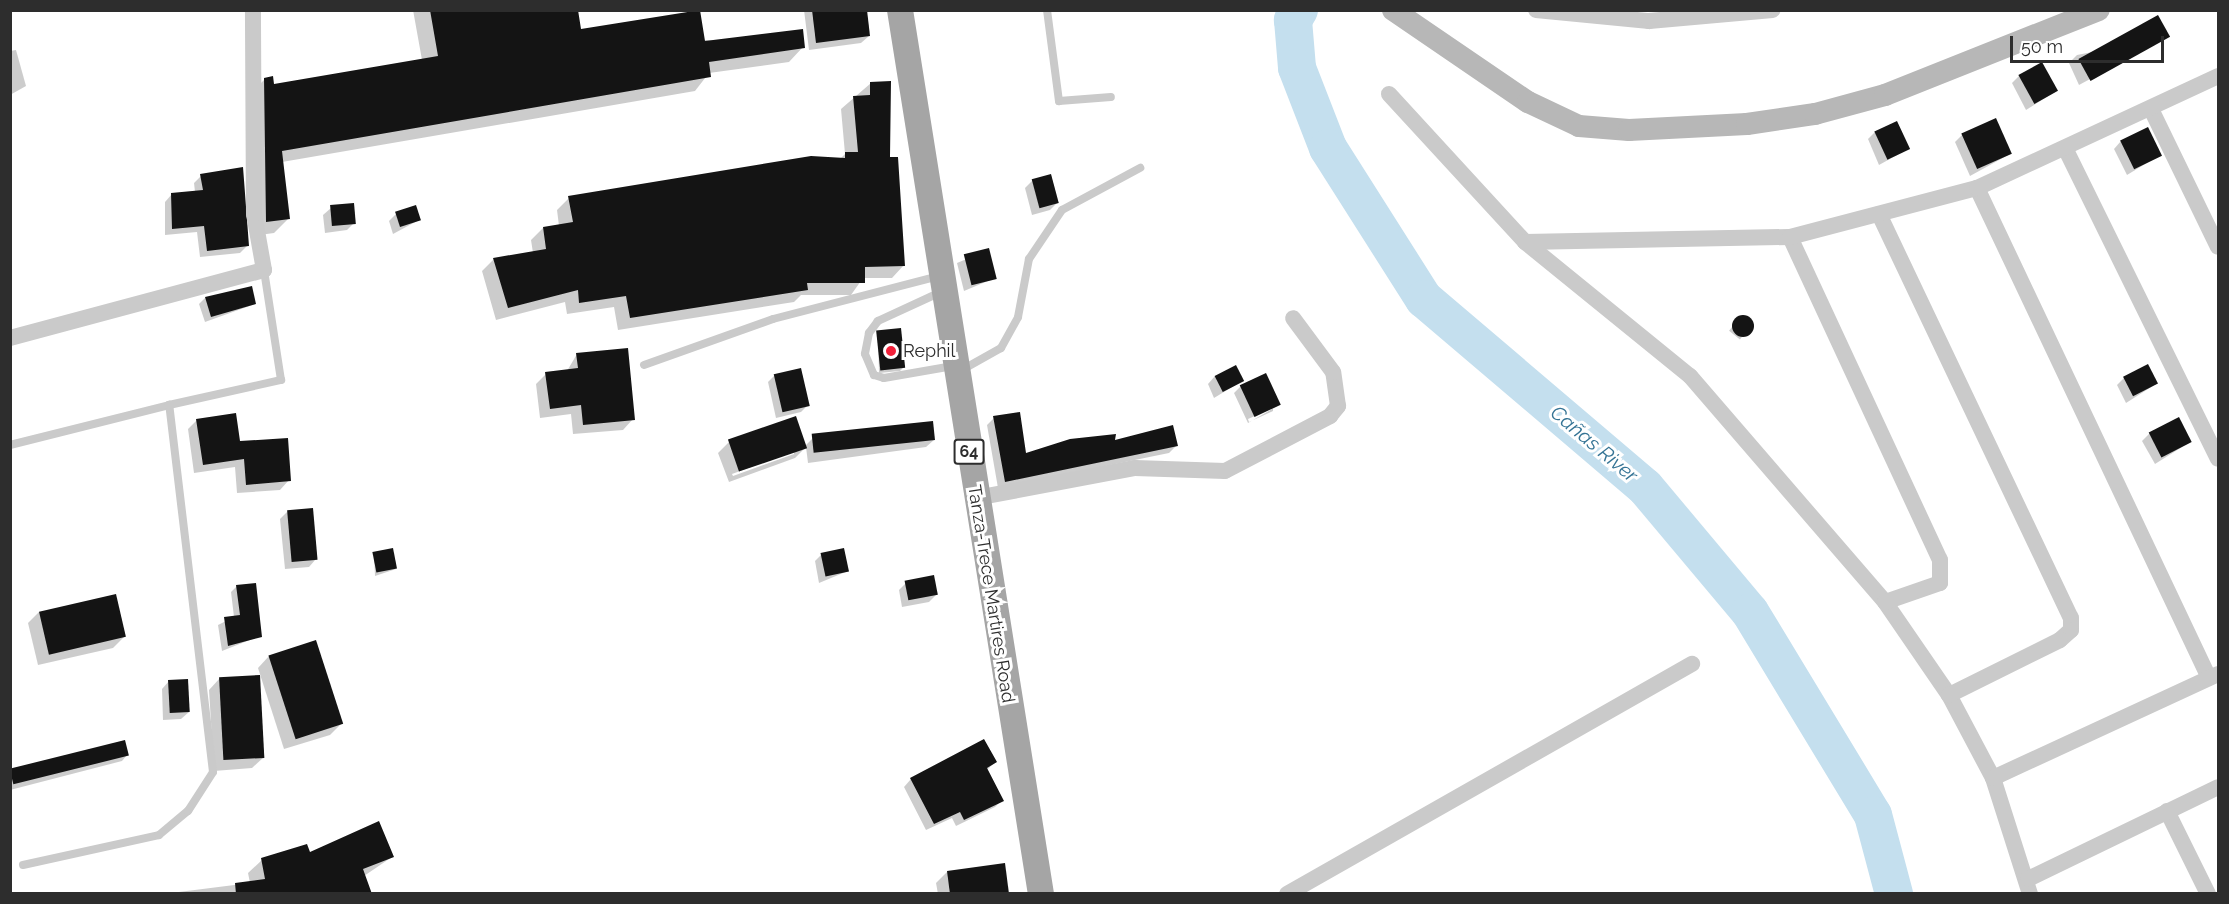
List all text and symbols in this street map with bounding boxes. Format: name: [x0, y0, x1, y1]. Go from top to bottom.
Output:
scale bar: [2013, 24, 2168, 62]
text: 50 m: [2021, 36, 2063, 57]
place label: Rephil: [903, 340, 955, 362]
marker: Rephil: [884, 344, 898, 358]
water label: Cañas River: [1546, 401, 1642, 487]
road number: 64: [952, 439, 986, 465]
street label: Tanza-Trece Martires Road: [963, 484, 1019, 704]

